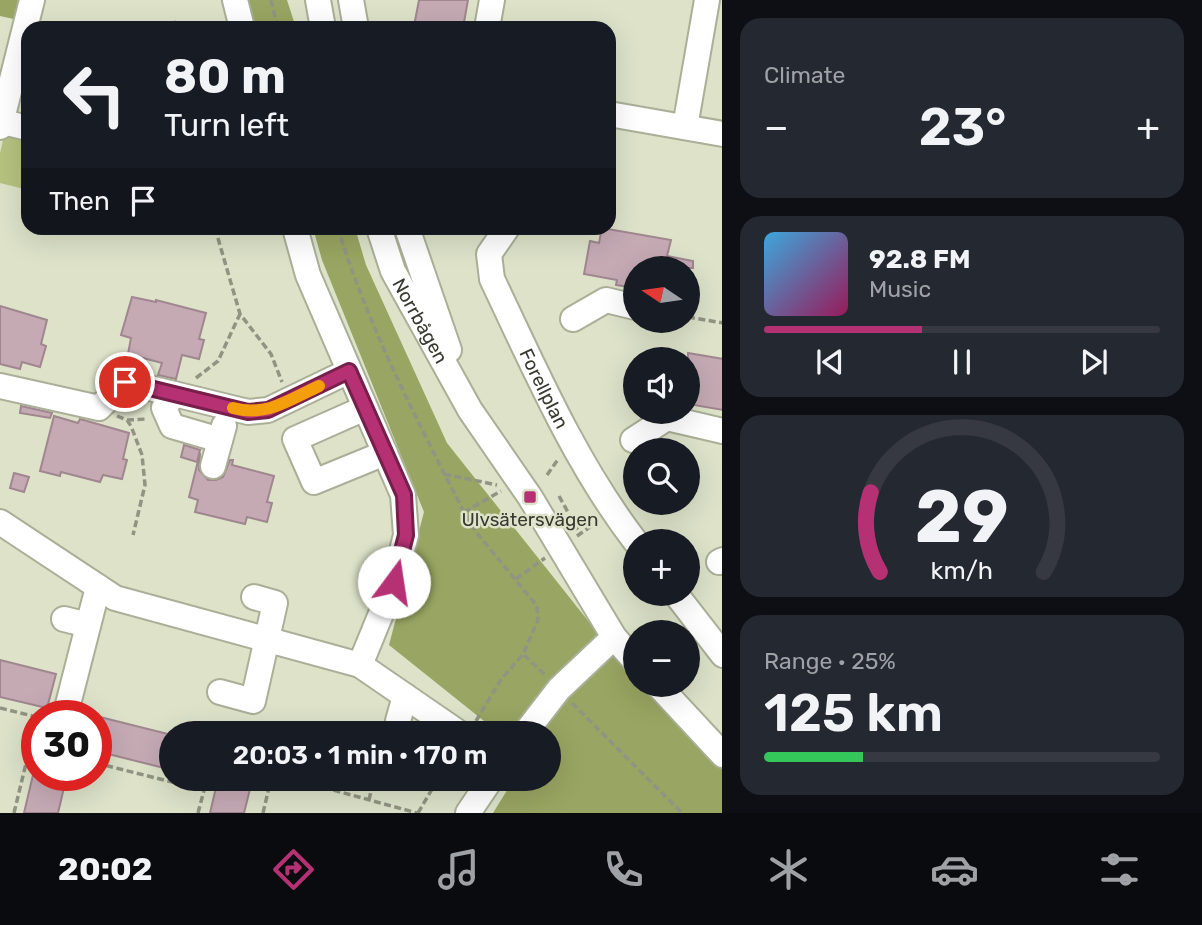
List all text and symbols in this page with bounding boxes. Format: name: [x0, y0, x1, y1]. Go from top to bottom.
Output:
text: 80 m: [164, 47, 286, 105]
icon: left: [49, 49, 140, 140]
text: Climate: [764, 61, 845, 89]
text: 23°: [919, 96, 1006, 158]
text: −: [764, 104, 789, 150]
text: +: [1136, 104, 1160, 150]
text: Turn left: [164, 106, 289, 144]
icon: arrive: [124, 182, 162, 220]
text: Then: [49, 186, 110, 217]
text: 92.8 FM: [869, 244, 971, 275]
north arrow: [623, 256, 700, 332]
map controls: [623, 256, 700, 697]
street label: Norrbågen: [388, 274, 453, 367]
text: Music: [869, 275, 931, 303]
icon: previous: [811, 343, 849, 381]
icon: pause: [943, 343, 981, 381]
icon: next: [1075, 343, 1113, 381]
street label: Forellplan: [515, 344, 574, 432]
button: sound: [623, 347, 700, 424]
pin: [95, 352, 155, 412]
icon: arrive: [106, 363, 144, 401]
button: search: [623, 438, 700, 515]
text: 29: [915, 474, 1009, 560]
marker: Ulvsätersvägen: [522, 489, 538, 505]
place label: Ulvsätersvägen: [461, 508, 599, 531]
button: +: [623, 529, 700, 606]
position arrow: [357, 545, 431, 619]
text: km/h: [931, 555, 993, 584]
button: −: [623, 620, 700, 697]
text: Range · 25%: [764, 647, 896, 675]
text: 125 km: [764, 682, 943, 744]
speed limit sign: 30: [21, 700, 112, 791]
text: 20:03 · 1 min · 170 m: [233, 740, 487, 771]
icon: directions: [269, 845, 318, 894]
icon: music: [434, 845, 483, 894]
icon: phone: [599, 845, 648, 894]
icon: climate: [764, 845, 813, 894]
icon: car: [930, 845, 979, 894]
icon: filters: [1095, 845, 1144, 894]
text: 20:02: [58, 850, 153, 888]

